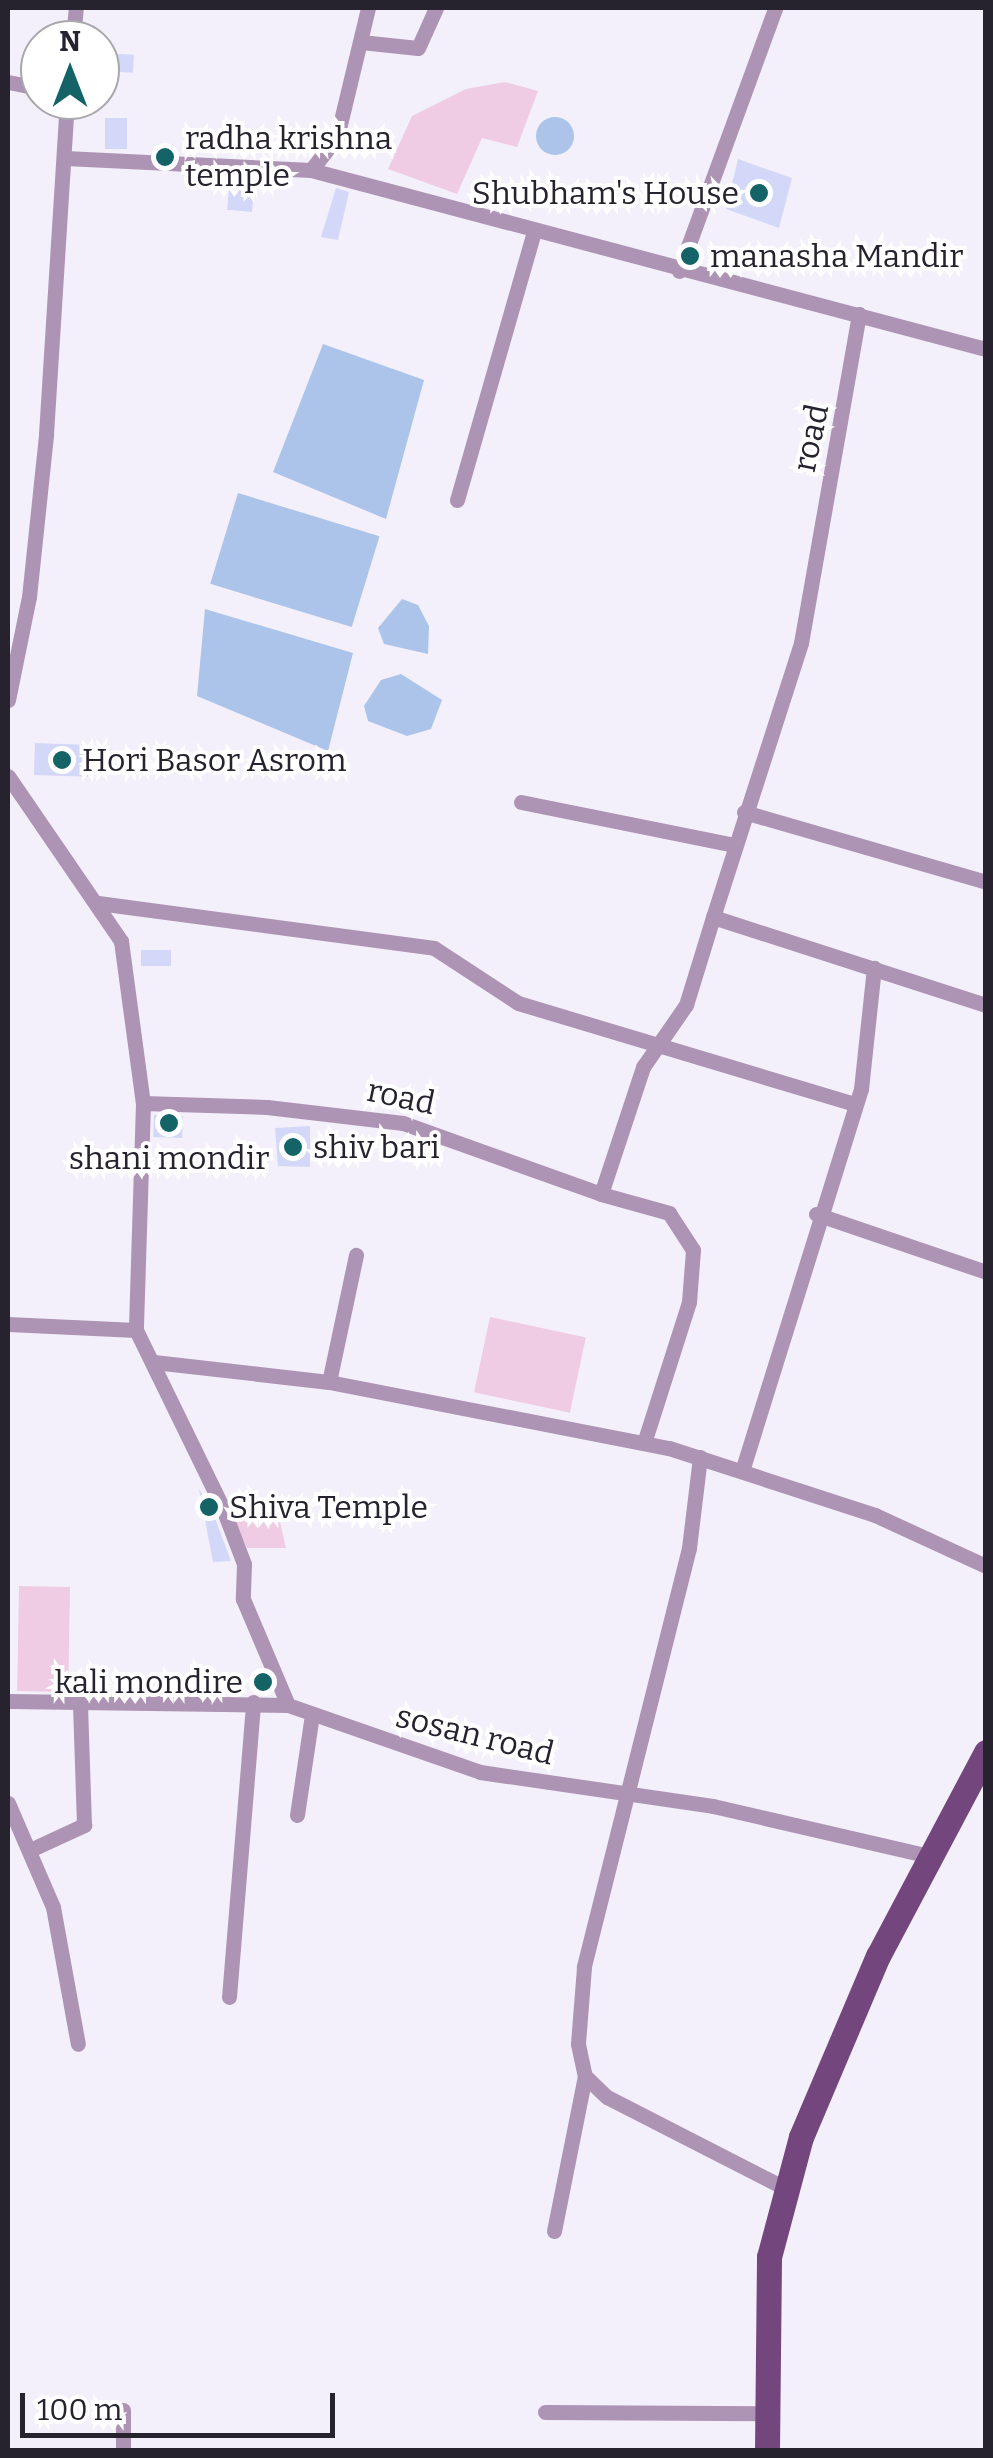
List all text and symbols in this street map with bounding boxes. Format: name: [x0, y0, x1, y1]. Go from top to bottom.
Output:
north arrow: [20, 20, 120, 120]
text: N: [59, 25, 81, 58]
place label: radha krishna temple: [185, 120, 392, 195]
marker: radha krishna temple: [154, 146, 176, 168]
place label: Shubham's House: [472, 174, 739, 212]
marker: Shubham's House: [748, 182, 770, 204]
place label: manasha Mandir: [710, 237, 963, 275]
marker: manasha Mandir: [679, 245, 701, 267]
street label: road: [785, 401, 837, 475]
place label: Hori Basor Asrom: [82, 741, 346, 779]
marker: Hori Basor Asrom: [51, 749, 73, 771]
street label: road: [364, 1071, 438, 1123]
marker: shani mondir: [158, 1112, 180, 1134]
place label: shiv bari: [313, 1128, 440, 1166]
marker: shiv bari: [282, 1136, 304, 1158]
place label: shani mondir: [69, 1139, 269, 1177]
place label: Shiva Temple: [229, 1488, 428, 1526]
marker: Shiva Temple: [198, 1496, 220, 1518]
place label: kali mondire: [55, 1663, 243, 1701]
marker: kali mondire: [252, 1671, 274, 1693]
street label: sosan road: [392, 1697, 558, 1773]
scale bar: [25, 2373, 340, 2435]
text: 100 m: [37, 2392, 122, 2428]

